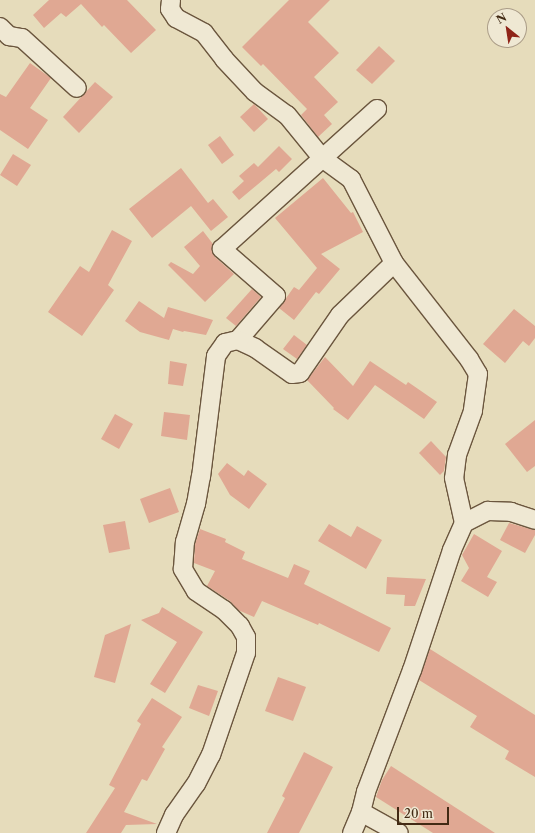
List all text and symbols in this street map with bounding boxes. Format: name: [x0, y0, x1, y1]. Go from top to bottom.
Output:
north arrow: [487, 8, 527, 48]
text: N: [494, 10, 509, 27]
scale bar: [399, 799, 451, 825]
text: 20 m: [404, 806, 433, 821]

